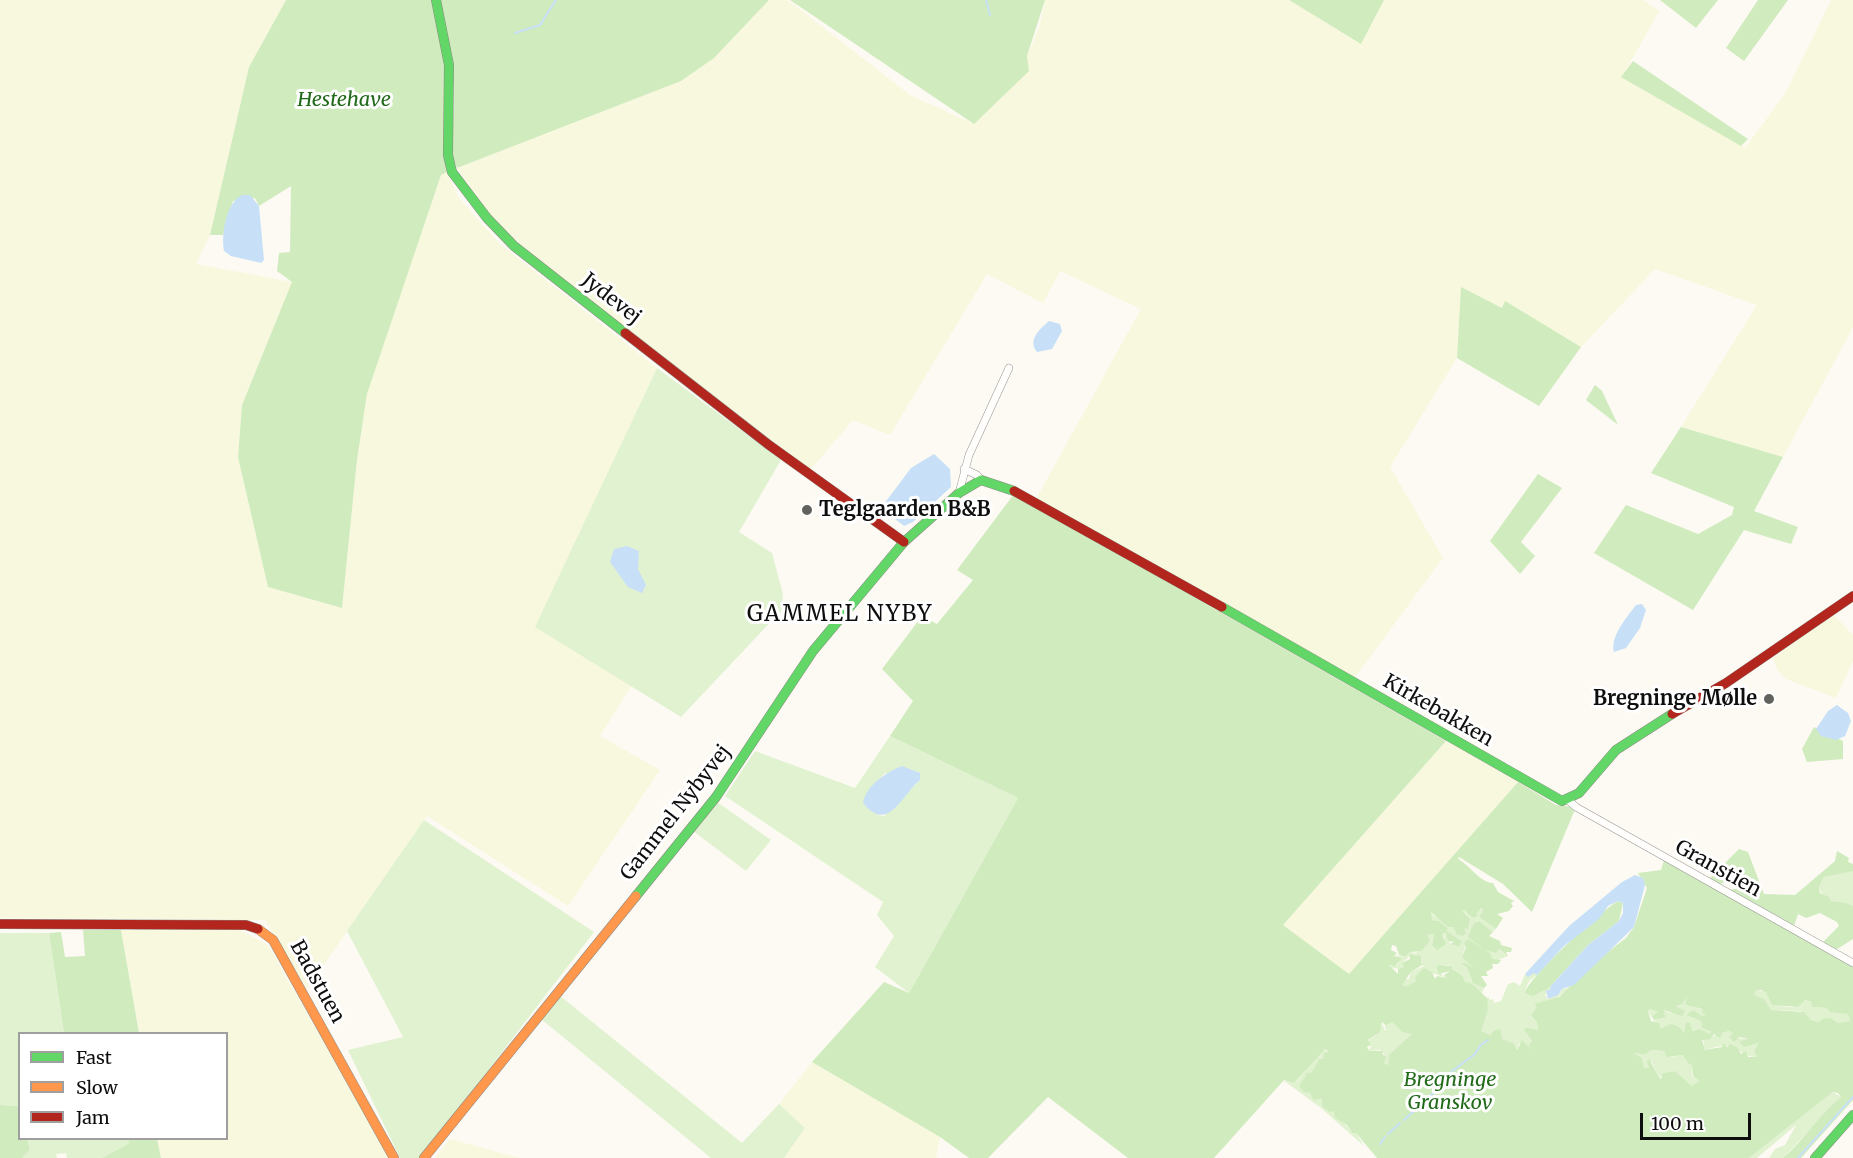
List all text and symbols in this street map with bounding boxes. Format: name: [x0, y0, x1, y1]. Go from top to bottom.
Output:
park label: Hestehave: [297, 88, 391, 112]
street label: Jydevej: [576, 268, 646, 330]
place label: Teglgaarden B&B: [819, 498, 990, 522]
marker: Teglgaarden B&B: [800, 503, 814, 517]
district label: GAMMEL NYBY: [747, 602, 933, 628]
street label: Kirkebakken: [1379, 670, 1497, 752]
place label: Bregninge Mølle: [1593, 687, 1757, 711]
marker: Bregninge Mølle: [1762, 692, 1776, 706]
street label: Gammel Nybyvej: [616, 741, 736, 885]
street label: Granstien: [1671, 836, 1765, 902]
street label: Badstuen: [285, 937, 349, 1027]
legend: [18, 1032, 228, 1140]
text: Fast: [76, 1046, 112, 1069]
park label: Bregninge Granskov: [1404, 1068, 1496, 1115]
text: Slow: [76, 1076, 118, 1099]
scale bar: [1643, 1101, 1754, 1139]
text: Jam: [76, 1106, 110, 1129]
text: 100 m: [1651, 1112, 1704, 1135]

